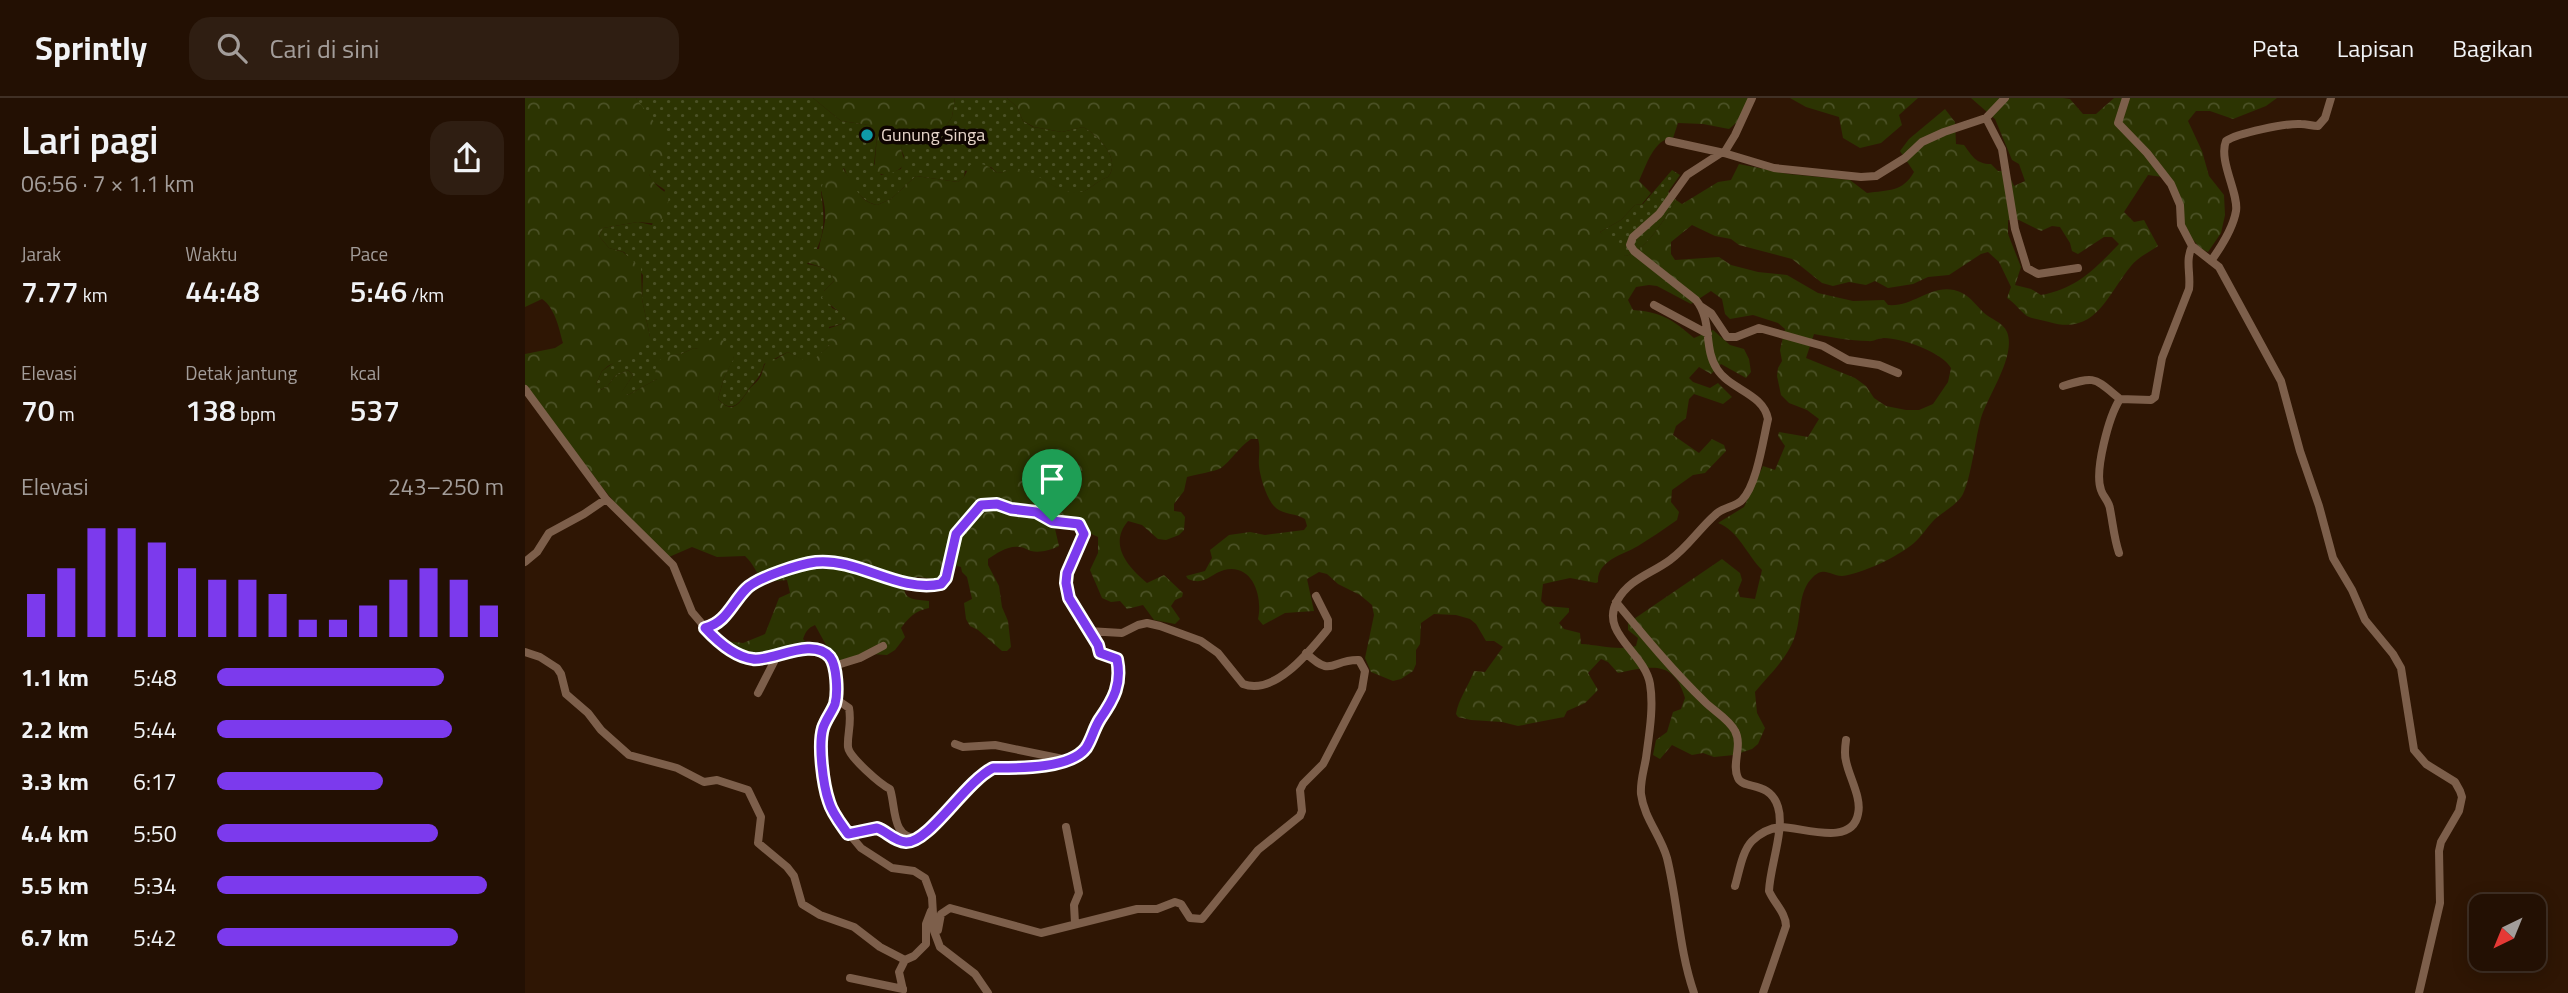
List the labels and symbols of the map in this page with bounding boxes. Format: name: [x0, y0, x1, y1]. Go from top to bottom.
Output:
place label: Gunung Singa: [881, 121, 985, 148]
marker: Gunung Singa: [859, 127, 875, 143]
pin: [1022, 449, 1082, 521]
north arrow: [2469, 894, 2546, 971]

